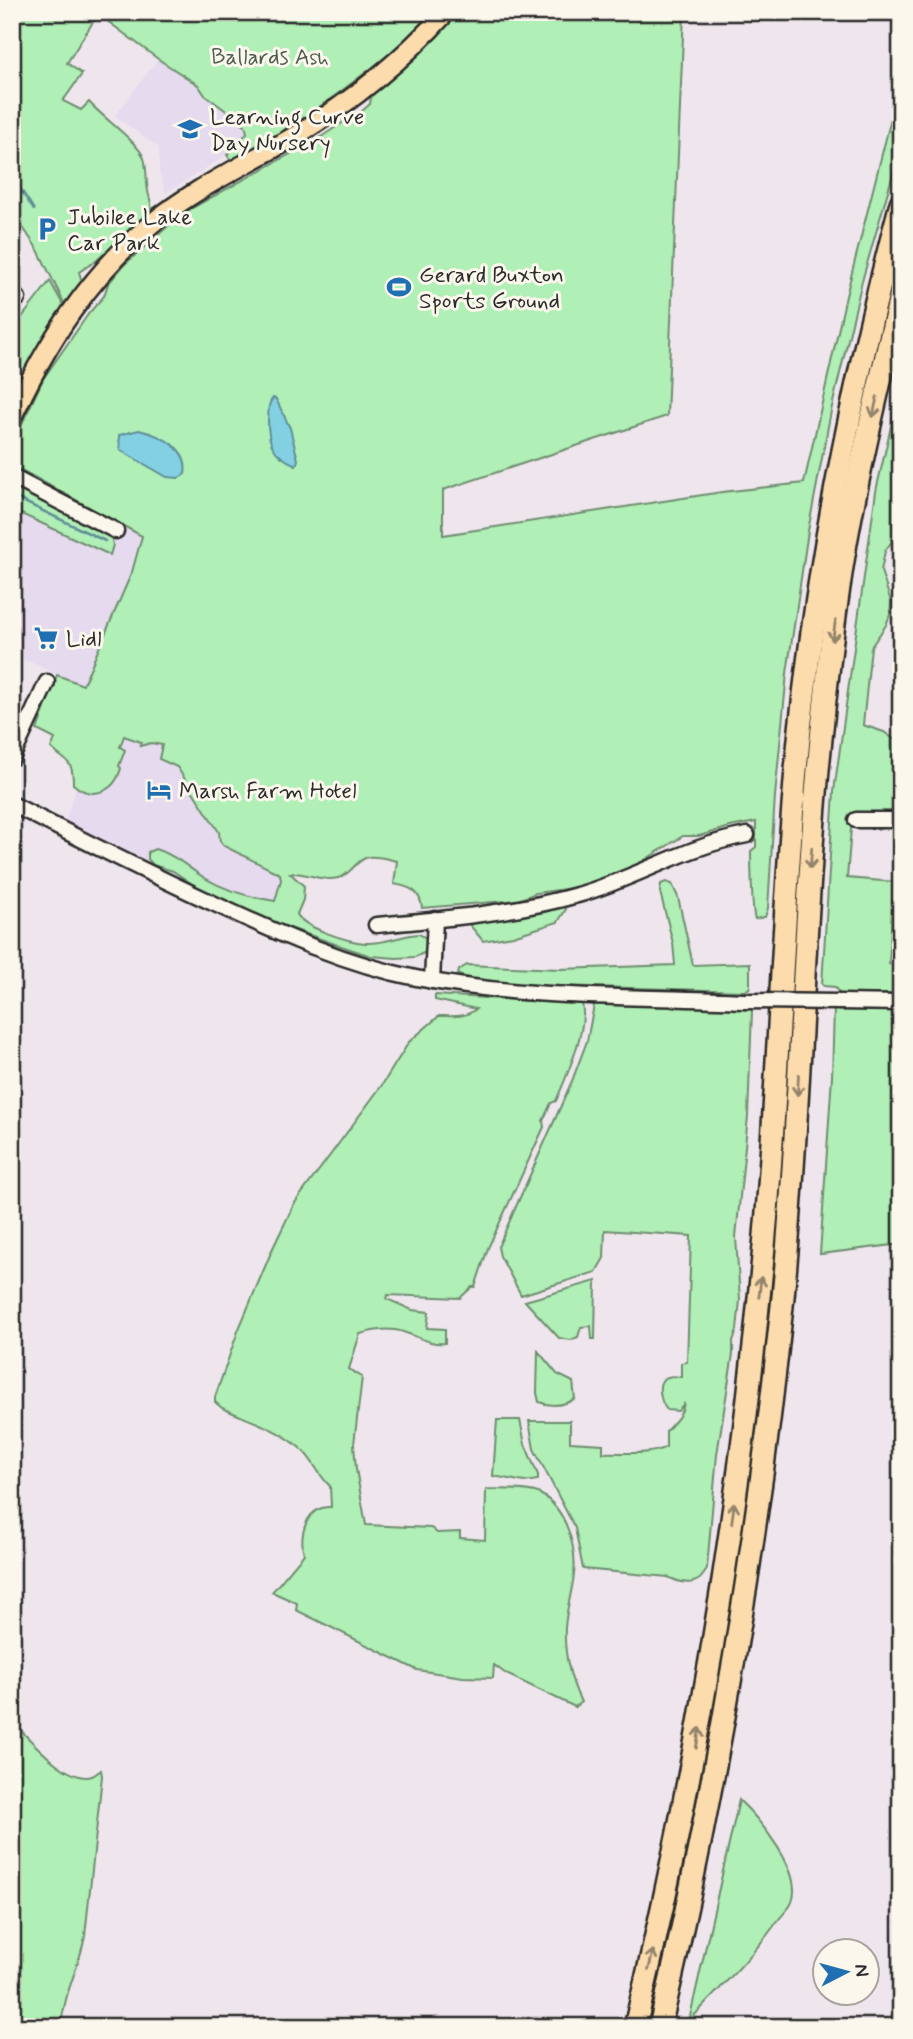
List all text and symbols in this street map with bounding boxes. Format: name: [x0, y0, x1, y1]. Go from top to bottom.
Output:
park label: Ballards Ash: [211, 43, 329, 73]
place label: Learning Curve Day Nursery: [210, 103, 364, 159]
school or university icon: Learning Curve Day Nursery: [176, 115, 204, 143]
place label: Jubilee Lake Car Park: [67, 203, 192, 259]
parking icon: Jubilee Lake Car Park: [33, 215, 61, 243]
place label: Gerard Buxton Sports Ground: [419, 261, 564, 317]
sports icon: Gerard Buxton Sports Ground: [385, 273, 413, 301]
one-way arrow: [867, 395, 881, 418]
one-way arrow: [828, 619, 841, 642]
supermarket icon: Lidl: [32, 624, 60, 652]
place label: Lidl: [66, 625, 102, 655]
hotel icon: Marsh Farm Hotel: [145, 776, 173, 804]
place label: Marsh Farm Hotel: [179, 777, 357, 807]
one-way arrow: [804, 846, 817, 868]
one-way arrow: [791, 1073, 804, 1095]
one-way arrow: [753, 1276, 766, 1299]
one-way arrow: [727, 1502, 740, 1525]
one-way arrow: [692, 1727, 705, 1750]
north arrow: [811, 1938, 881, 2008]
one-way arrow: [645, 1949, 658, 1972]
text: N: [848, 1963, 875, 1978]

